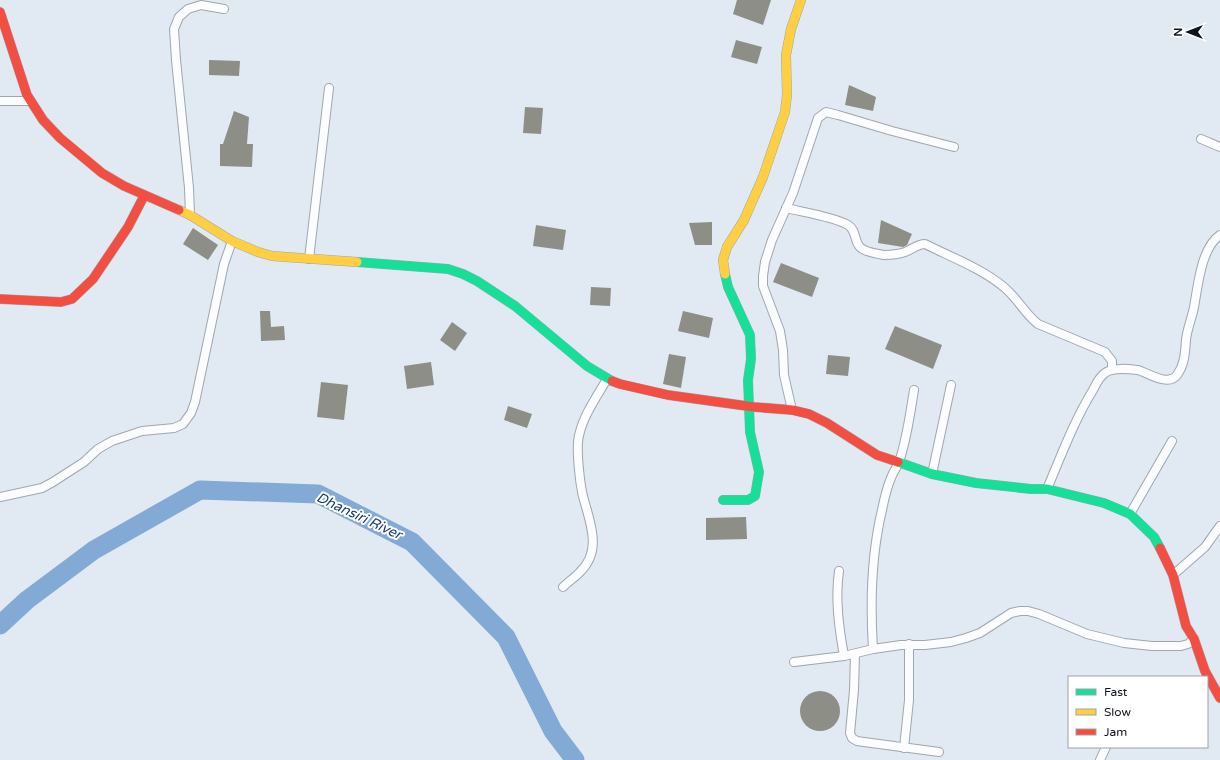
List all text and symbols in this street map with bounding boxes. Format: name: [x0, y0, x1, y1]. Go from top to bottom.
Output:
north arrow: [1168, 12, 1208, 52]
text: N: [1172, 28, 1185, 36]
water label: Dhansiri River: [314, 489, 406, 544]
legend: [1068, 676, 1208, 748]
text: Fast: [1104, 685, 1128, 699]
text: Slow: [1104, 705, 1131, 719]
text: Jam: [1104, 725, 1127, 739]

